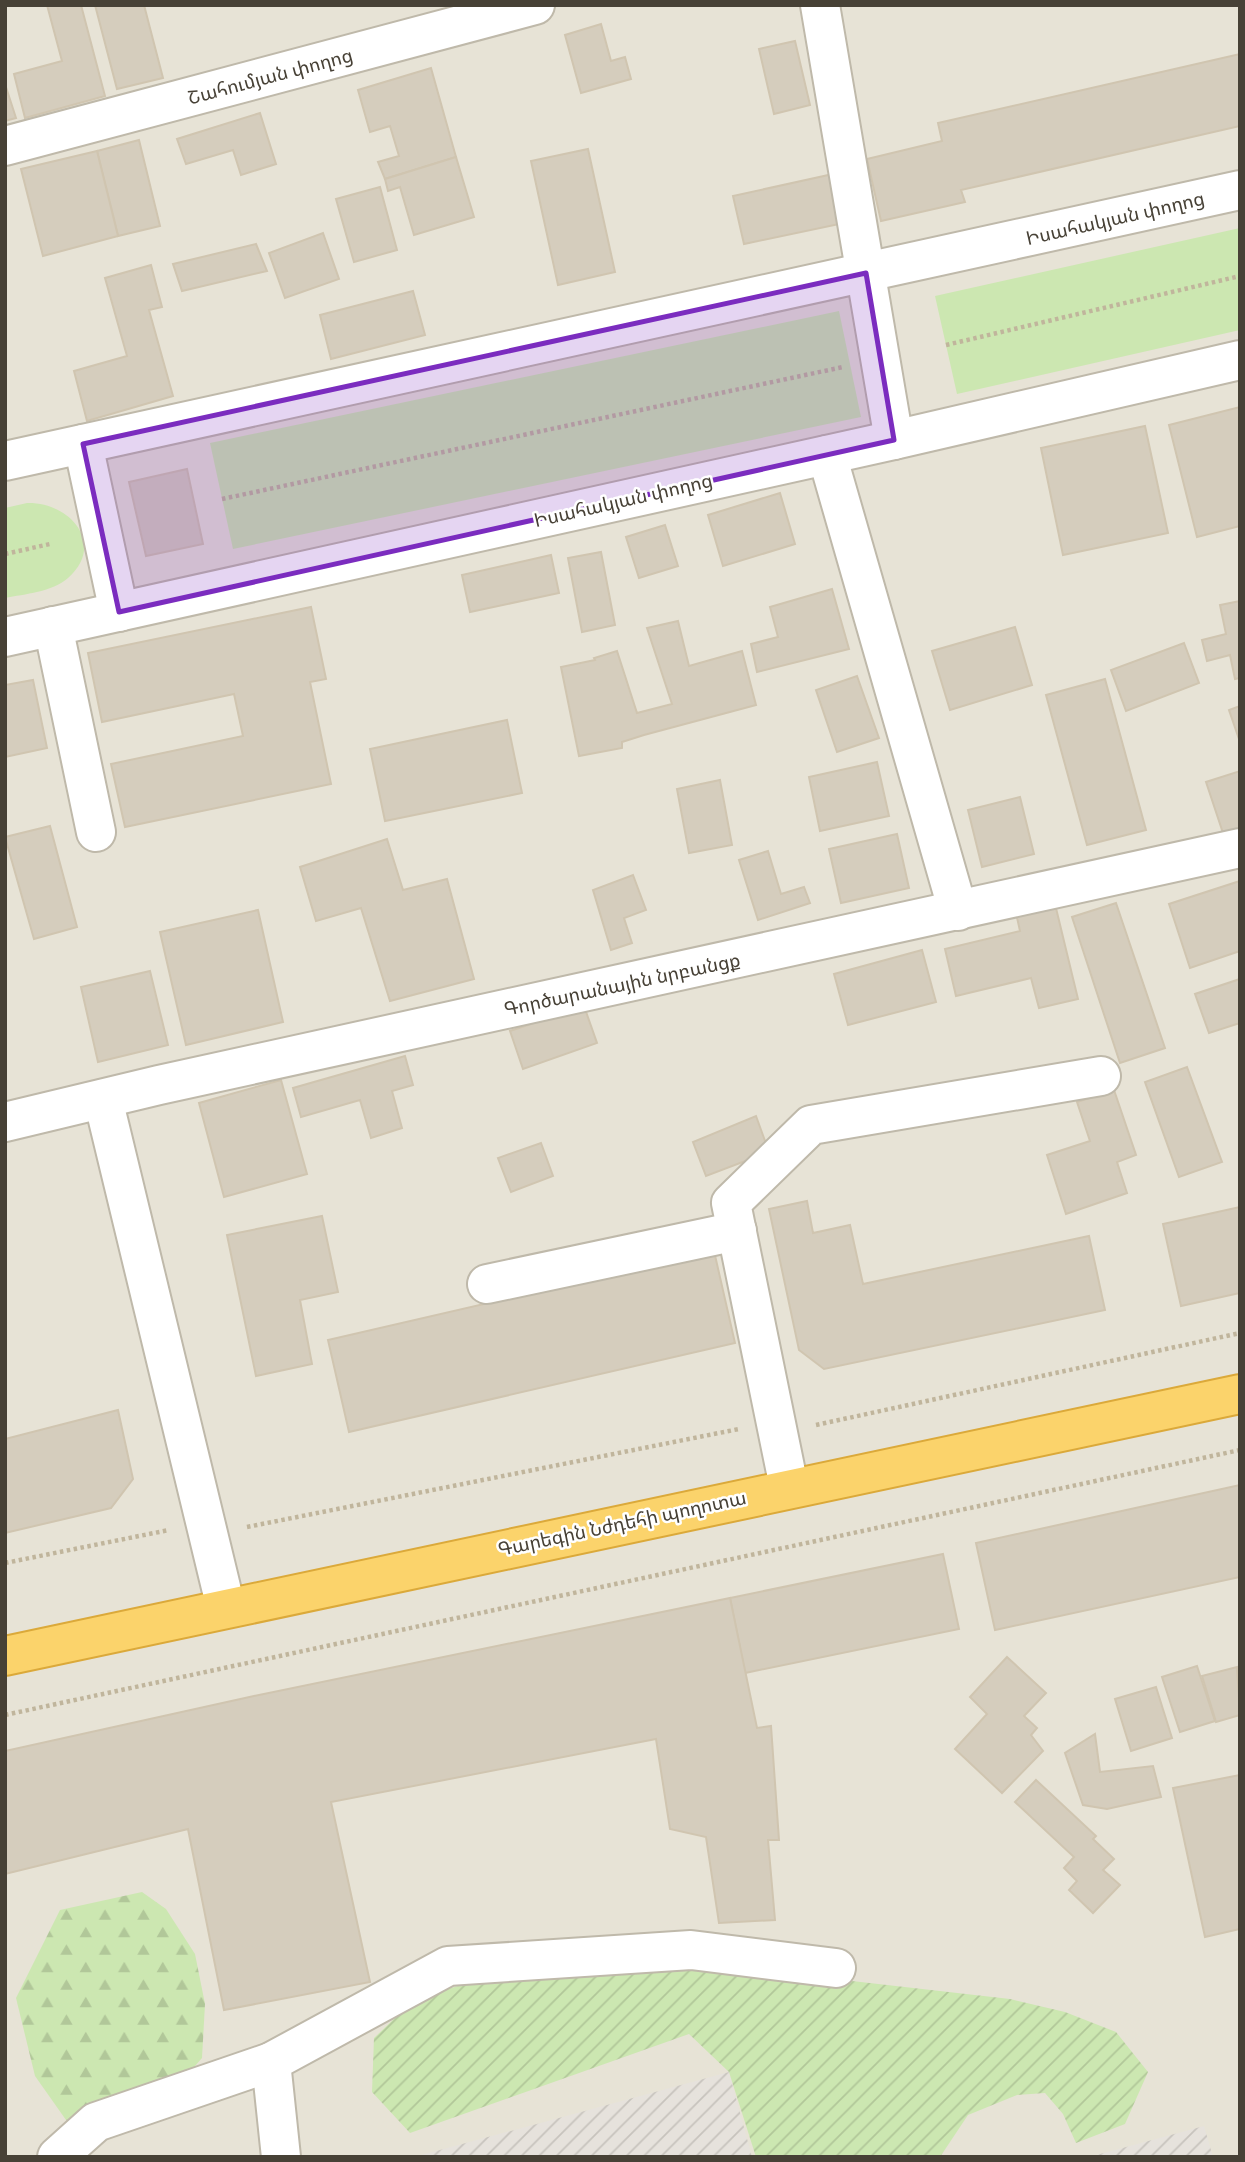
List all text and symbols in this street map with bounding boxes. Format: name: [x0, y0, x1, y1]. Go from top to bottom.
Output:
street label: Շահումյան փողոց: [185, 43, 355, 110]
street label: Իսահակյան փողոց: [1024, 187, 1207, 250]
street label: Իսահակյան փողոց: [532, 469, 715, 532]
street label: Գործարանային նրբանցք: [502, 948, 742, 1021]
street label: Գարեգին Նժդեհի պողոտա: [496, 1486, 748, 1561]

